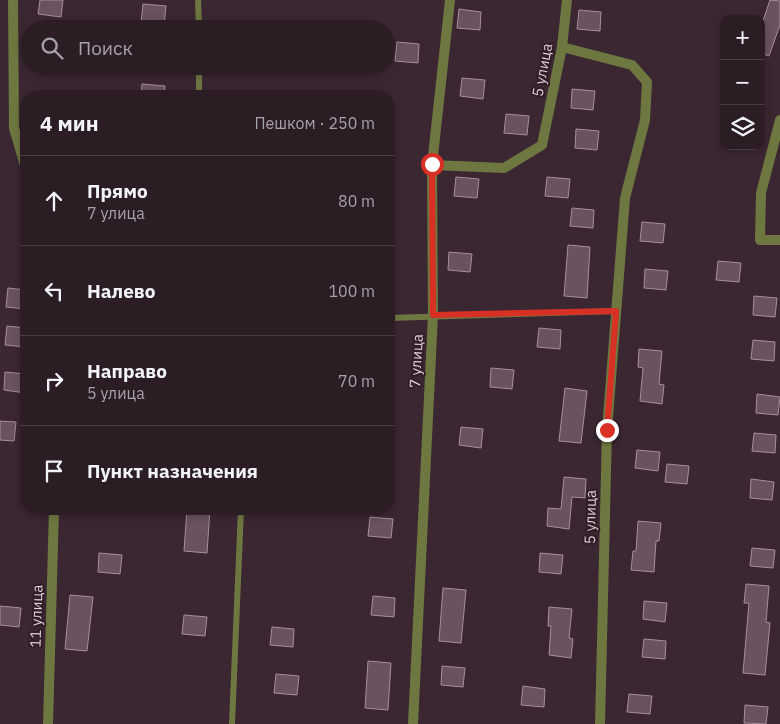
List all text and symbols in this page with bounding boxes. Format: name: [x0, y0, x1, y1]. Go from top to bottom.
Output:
map controls: [720, 15, 765, 150]
button: +: [720, 15, 765, 60]
search box: [20, 20, 395, 75]
icon: search: [38, 34, 66, 62]
text: Поиск: [78, 36, 133, 60]
street label: 5 улица: [528, 42, 556, 98]
button: −: [720, 60, 765, 105]
button: layers: [720, 105, 765, 150]
text: 4 мин: [40, 109, 99, 137]
text: Пешком · 250 m: [254, 113, 375, 133]
route start: [421, 153, 444, 176]
text: Прямо: [87, 179, 148, 203]
icon: ahead: [40, 187, 68, 215]
text: 80 m: [338, 191, 375, 211]
text: 7 улица: [87, 203, 145, 223]
icon: left: [40, 277, 68, 305]
text: Налево: [87, 279, 156, 303]
text: 100 m: [328, 281, 375, 301]
street label: 7 улица: [405, 333, 427, 389]
text: Направо: [87, 359, 167, 383]
icon: right: [40, 367, 68, 395]
text: 70 m: [338, 371, 375, 391]
text: 5 улица: [87, 383, 145, 403]
route end: [596, 419, 619, 442]
icon: arrive: [40, 457, 68, 485]
text: Пункт назначения: [87, 459, 258, 483]
street label: 5 улица: [580, 490, 600, 544]
street label: 11 улица: [25, 584, 47, 648]

